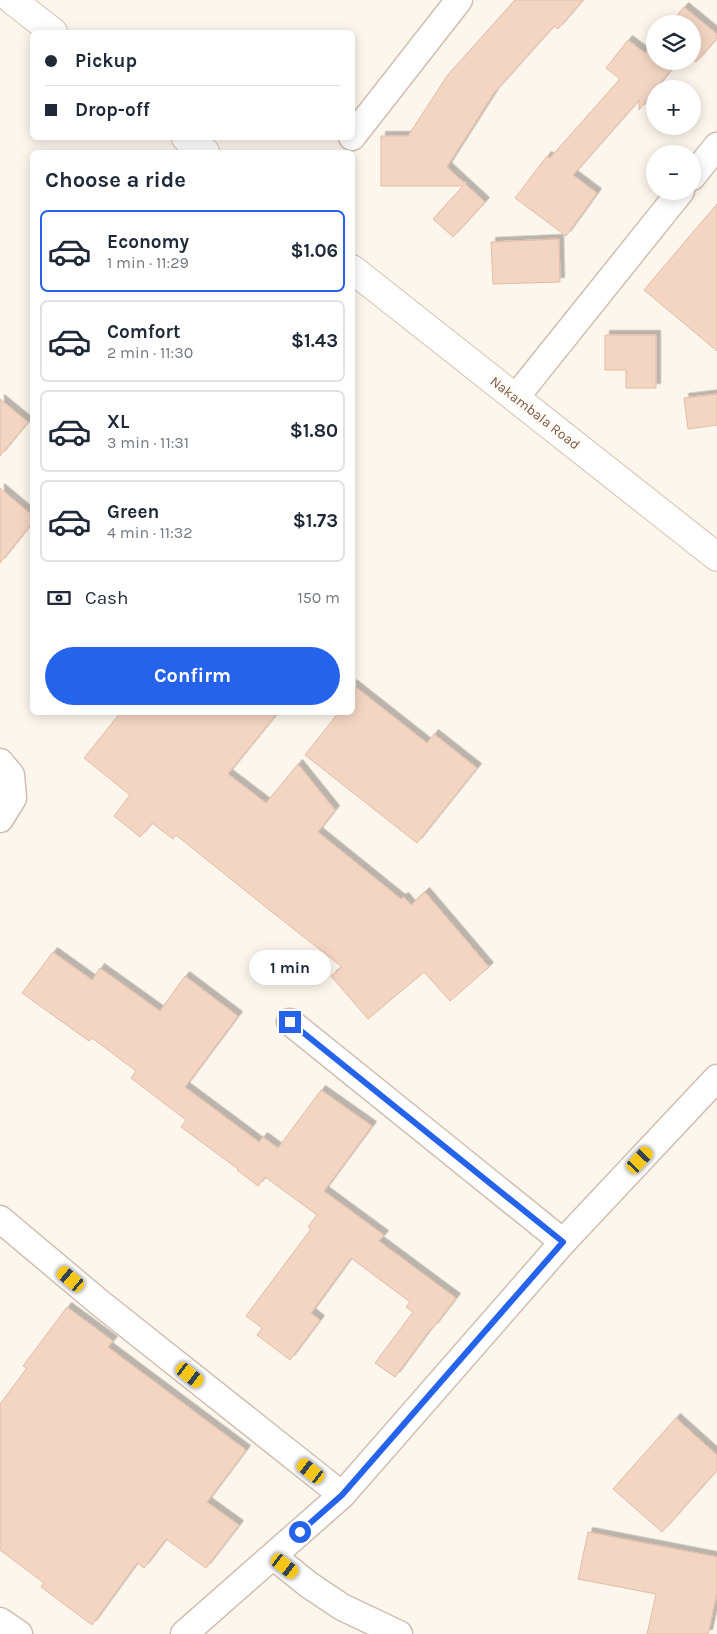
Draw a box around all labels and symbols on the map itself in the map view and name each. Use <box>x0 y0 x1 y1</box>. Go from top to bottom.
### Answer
street label: Nakambala Road <box>487 373 583 453</box>
callout: 1 min <box>249 950 331 984</box>
route end <box>279 1011 301 1033</box>
car <box>624 1144 655 1176</box>
car <box>54 1264 87 1294</box>
car <box>173 1360 206 1390</box>
car <box>294 1456 327 1486</box>
route start <box>289 1521 311 1543</box>
car <box>268 1551 301 1581</box>

